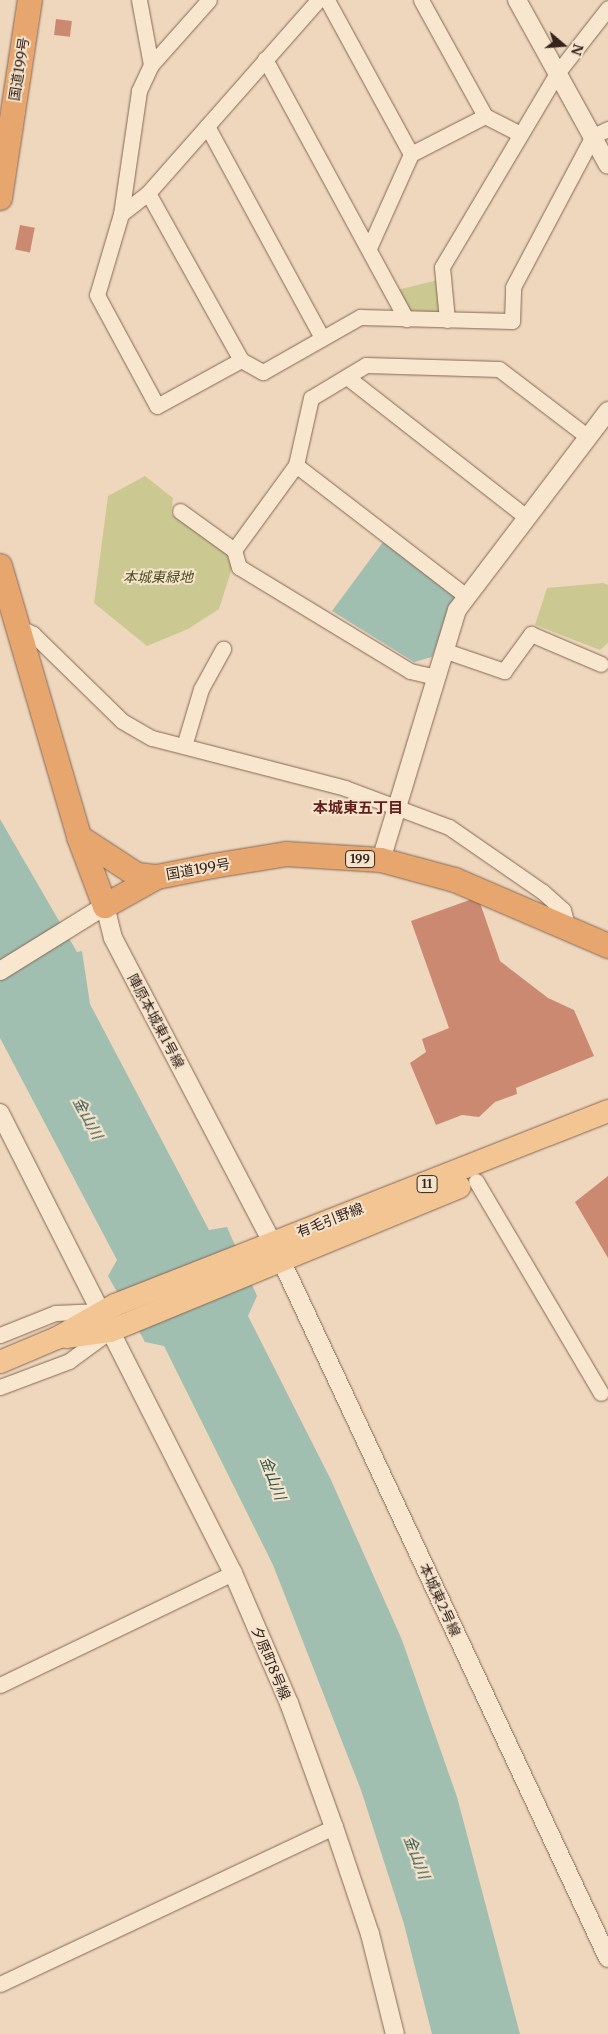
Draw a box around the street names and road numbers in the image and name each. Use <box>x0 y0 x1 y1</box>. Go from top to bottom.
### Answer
street label: 国道199号 <box>6 36 32 102</box>
road number: 199 <box>345 850 375 869</box>
street label: 国道199号 <box>165 855 231 883</box>
street label: 陣原本城東1号線 <box>124 971 188 1071</box>
road number: 11 <box>416 1174 438 1194</box>
street label: 有毛引野線 <box>294 1200 366 1240</box>
street label: 本城東2号線 <box>416 1561 464 1639</box>
street label: 夕原町8号線 <box>248 1624 294 1702</box>

